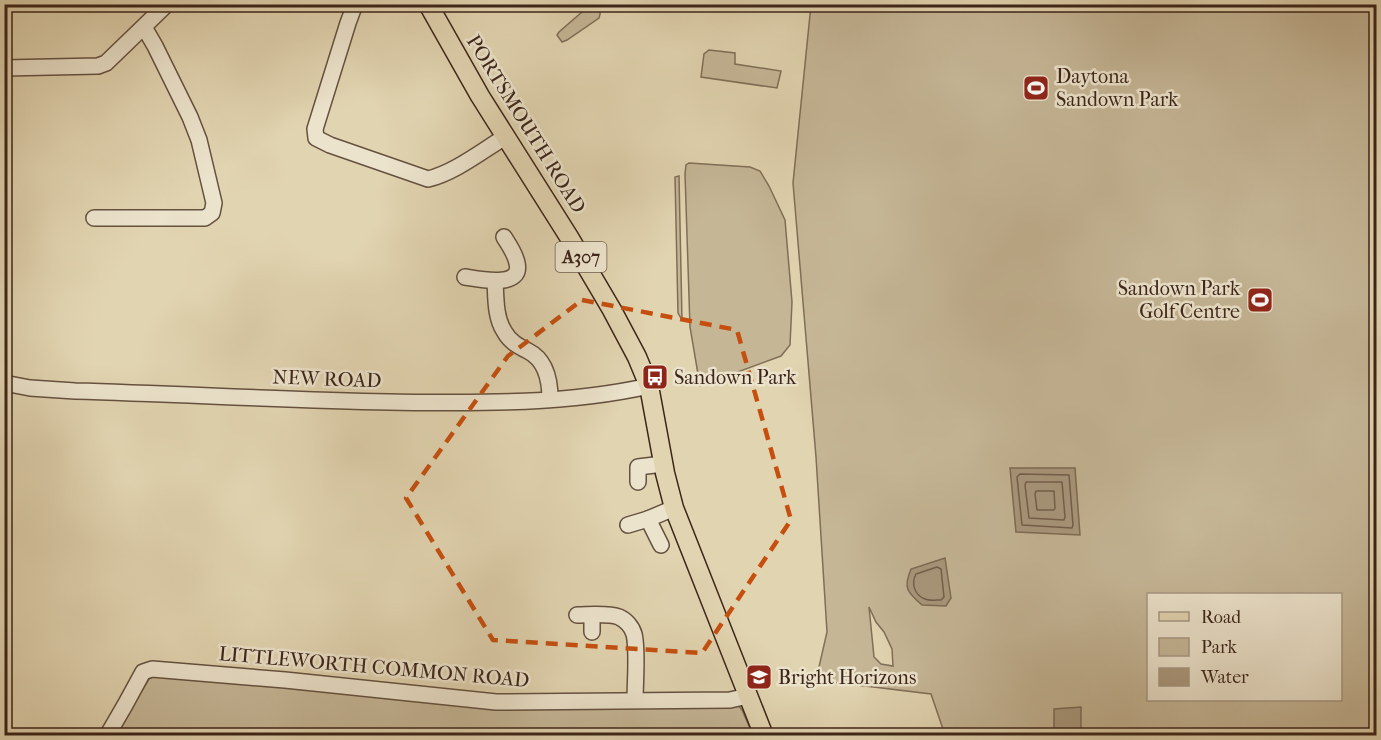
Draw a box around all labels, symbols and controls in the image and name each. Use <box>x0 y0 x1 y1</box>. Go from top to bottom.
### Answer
street label: PORTSMOUTH ROAD <box>462 31 590 217</box>
place label: Daytona Sandown Park <box>1056 65 1179 111</box>
sports icon: Daytona Sandown Park <box>1021 73 1051 103</box>
road number: A307 <box>556 242 606 272</box>
place label: Sandown Park Golf Centre <box>1118 277 1241 323</box>
sports icon: Sandown Park Golf Centre <box>1245 285 1275 315</box>
bus stop icon: Sandown Park <box>640 362 670 392</box>
street label: NEW ROAD <box>272 366 382 392</box>
place label: Sandown Park <box>674 366 797 389</box>
legend <box>1147 593 1342 701</box>
text: Road <box>1201 607 1241 628</box>
text: Park <box>1201 637 1238 658</box>
street label: LITTLEWORTH COMMON ROAD <box>218 642 530 692</box>
school or university icon: Bright Horizons <box>744 662 774 692</box>
place label: Bright Horizons <box>778 666 916 689</box>
text: Water <box>1200 667 1249 688</box>

